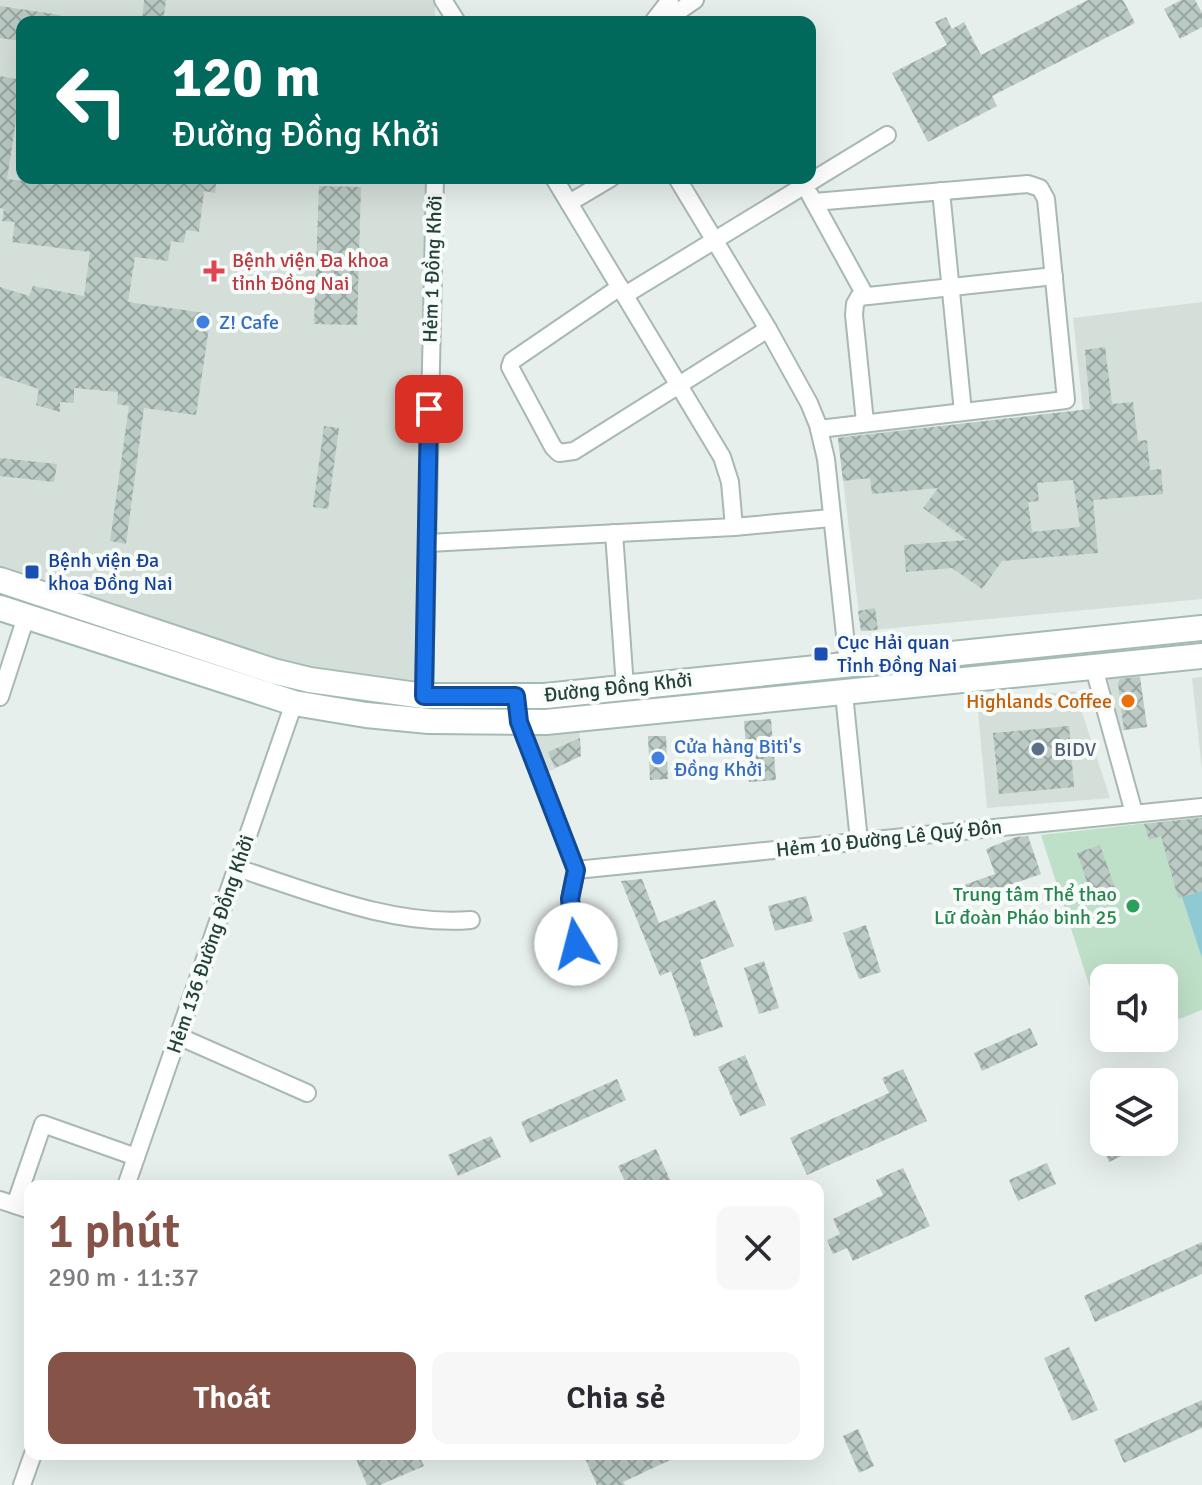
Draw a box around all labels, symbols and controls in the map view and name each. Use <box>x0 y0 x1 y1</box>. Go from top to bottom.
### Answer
text: 120 m <box>172 43 320 112</box>
icon: left <box>40 48 144 152</box>
text: Đường Đồng Khởi <box>172 112 440 157</box>
street label: Hẻm 1 Đồng Khởi <box>417 195 448 343</box>
place label: Bệnh viện Đa khoa tỉnh Đồng Nai <box>232 248 389 296</box>
marker: Bệnh viện Đa khoa tỉnh Đồng Nai <box>203 260 225 282</box>
place label: Z! Cafe <box>219 310 279 335</box>
marker: Z! Cafe <box>194 313 212 331</box>
pin <box>395 375 463 443</box>
icon: arrive <box>407 387 451 431</box>
place label: Bệnh viện Đa khoa Đồng Nai <box>48 548 173 596</box>
marker: Bệnh viện Đa khoa Đồng Nai <box>23 563 41 581</box>
place label: Cục Hải quan Tỉnh Đồng Nai <box>837 630 957 678</box>
marker: Cục Hải quan Tỉnh Đồng Nai <box>812 645 830 663</box>
street label: Đường Đồng Khởi <box>543 667 693 708</box>
place label: Highlands Coffee <box>966 689 1112 714</box>
marker: Highlands Coffee <box>1119 692 1137 710</box>
place label: Cửa hàng Biti's Đồng Khởi <box>674 734 802 782</box>
place label: BIDV <box>1054 737 1097 762</box>
marker: BIDV <box>1029 740 1047 758</box>
marker: Cửa hàng Biti's Đồng Khởi <box>649 749 667 767</box>
street label: Hẻm 10 Đường Lê Quý Đôn <box>775 814 1003 863</box>
street label: Hẻm 136 Đường Đồng Khởi <box>161 832 260 1057</box>
place label: Trung tâm Thể thao Lữ đoàn Pháo binh 25 <box>934 882 1117 930</box>
marker: Trung tâm Thể thao Lữ đoàn Pháo binh 25 <box>1124 897 1142 915</box>
position arrow <box>534 902 618 986</box>
map controls <box>1090 964 1178 1156</box>
button: sound <box>1090 964 1178 1052</box>
button: layers <box>1090 1068 1178 1156</box>
text: 1 phút <box>48 1202 180 1261</box>
button: close <box>716 1206 800 1290</box>
text: 290 m · 11:37 <box>48 1262 199 1294</box>
button: Thoát <box>48 1352 416 1444</box>
button: Chia sẻ <box>432 1352 800 1444</box>

